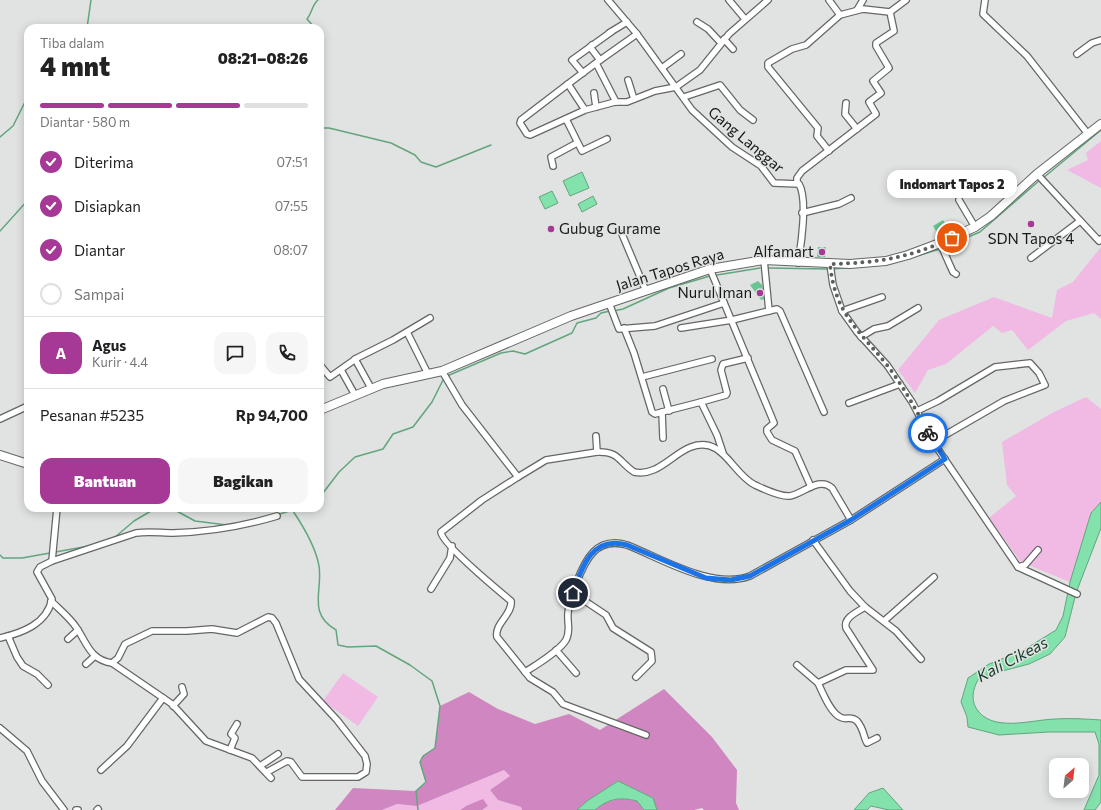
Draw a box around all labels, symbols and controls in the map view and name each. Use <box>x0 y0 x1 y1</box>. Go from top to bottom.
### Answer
text: Tiba dalam <box>40 35 104 51</box>
text: 08:21–08:26 <box>218 49 308 67</box>
text: 4 mnt <box>40 50 110 81</box>
street label: Gang Langgar <box>705 102 788 176</box>
text: Diantar · 580 m <box>40 114 130 130</box>
icon: check <box>40 151 62 173</box>
text: Diterima <box>74 153 134 171</box>
text: 07:51 <box>277 154 308 170</box>
callout: Indomart Tapos 2 <box>887 170 1017 198</box>
text: Indomart Tapos 2 <box>899 176 1005 192</box>
icon: check <box>40 195 62 217</box>
text: Disiapkan <box>74 197 141 215</box>
text: 07:55 <box>275 198 308 214</box>
place label: Gubug Gurame <box>559 219 661 237</box>
marker: SDN Tapos 4 <box>1026 219 1036 229</box>
pin <box>935 221 969 255</box>
marker: Gubug Gurame <box>546 224 556 234</box>
icon: bag <box>941 227 963 249</box>
place label: SDN Tapos 4 <box>988 229 1074 247</box>
icon: check <box>40 239 62 261</box>
text: Diantar <box>74 241 125 259</box>
text: 08:07 <box>273 242 308 258</box>
place label: Alfamart <box>753 242 814 260</box>
street label: Jalan Tapos Raya <box>614 244 726 294</box>
marker: Alfamart <box>817 247 827 257</box>
place label: Nurul Iman <box>678 283 752 301</box>
text: Sampai <box>74 285 124 303</box>
marker: Nurul Iman <box>755 288 765 298</box>
button: chat <box>214 332 256 374</box>
button: phone <box>266 332 308 374</box>
text: Agus <box>92 336 126 354</box>
text: A <box>56 344 66 362</box>
text: Kurir · 4.4 <box>92 354 148 370</box>
text: Pesanan #5235 <box>40 406 144 424</box>
text: Rp 94,700 <box>236 406 308 424</box>
courier <box>908 413 948 453</box>
icon: bike <box>917 422 939 444</box>
button: Bantuan <box>40 458 170 504</box>
button: Bagikan <box>178 458 308 504</box>
pin <box>556 576 590 610</box>
icon: home <box>562 582 584 604</box>
water label: Kali Cikeas <box>973 632 1051 685</box>
north arrow <box>1049 758 1089 798</box>
map controls <box>1049 758 1089 798</box>

